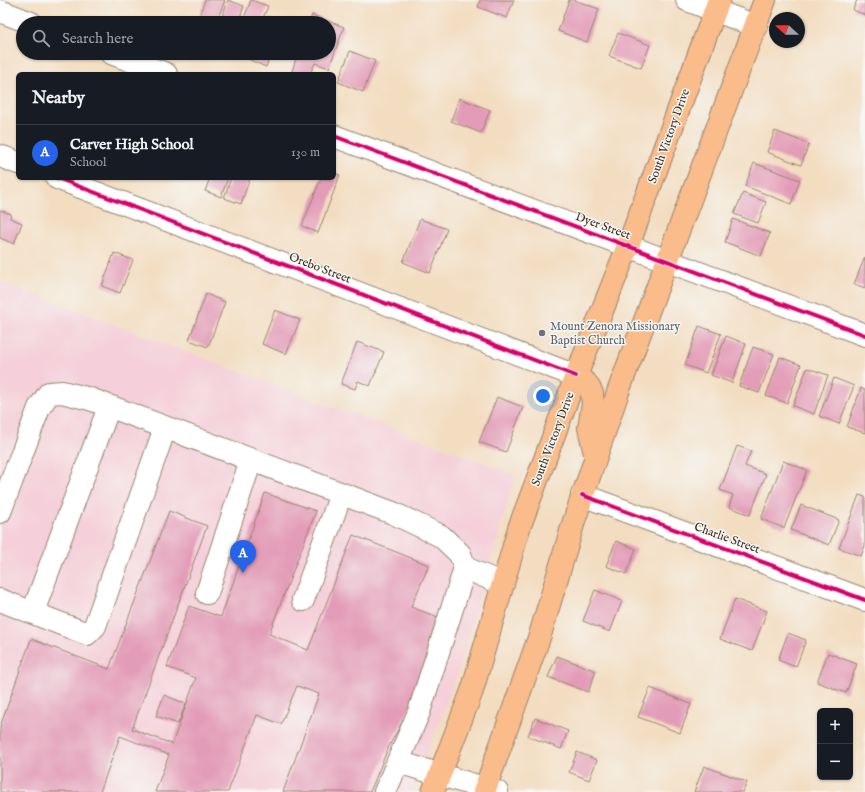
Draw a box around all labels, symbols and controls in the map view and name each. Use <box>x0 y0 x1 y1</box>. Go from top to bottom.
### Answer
north arrow <box>769 12 805 48</box>
search box <box>16 16 336 60</box>
icon: search <box>30 27 52 49</box>
text: Search here <box>62 29 133 48</box>
street label: South Victory Drive <box>645 86 693 185</box>
text: Nearby <box>32 88 85 109</box>
text: Carver High School <box>70 135 194 154</box>
text: A <box>41 144 49 161</box>
text: 130 m <box>291 144 320 161</box>
text: School <box>70 154 107 171</box>
street label: Dyer Street <box>573 209 633 243</box>
street label: Orebo Street <box>287 249 353 287</box>
place label: Mount Zenora Missionary Baptist Church <box>550 319 680 349</box>
marker: Mount Zenora Missionary Baptist Church <box>537 328 547 338</box>
your location <box>533 386 553 406</box>
street label: South Victory Drive <box>528 389 578 488</box>
street label: Charlie Street <box>692 519 762 557</box>
pin: A <box>230 540 256 573</box>
map controls <box>817 708 853 780</box>
button: + <box>817 708 853 744</box>
button: − <box>817 744 853 780</box>

